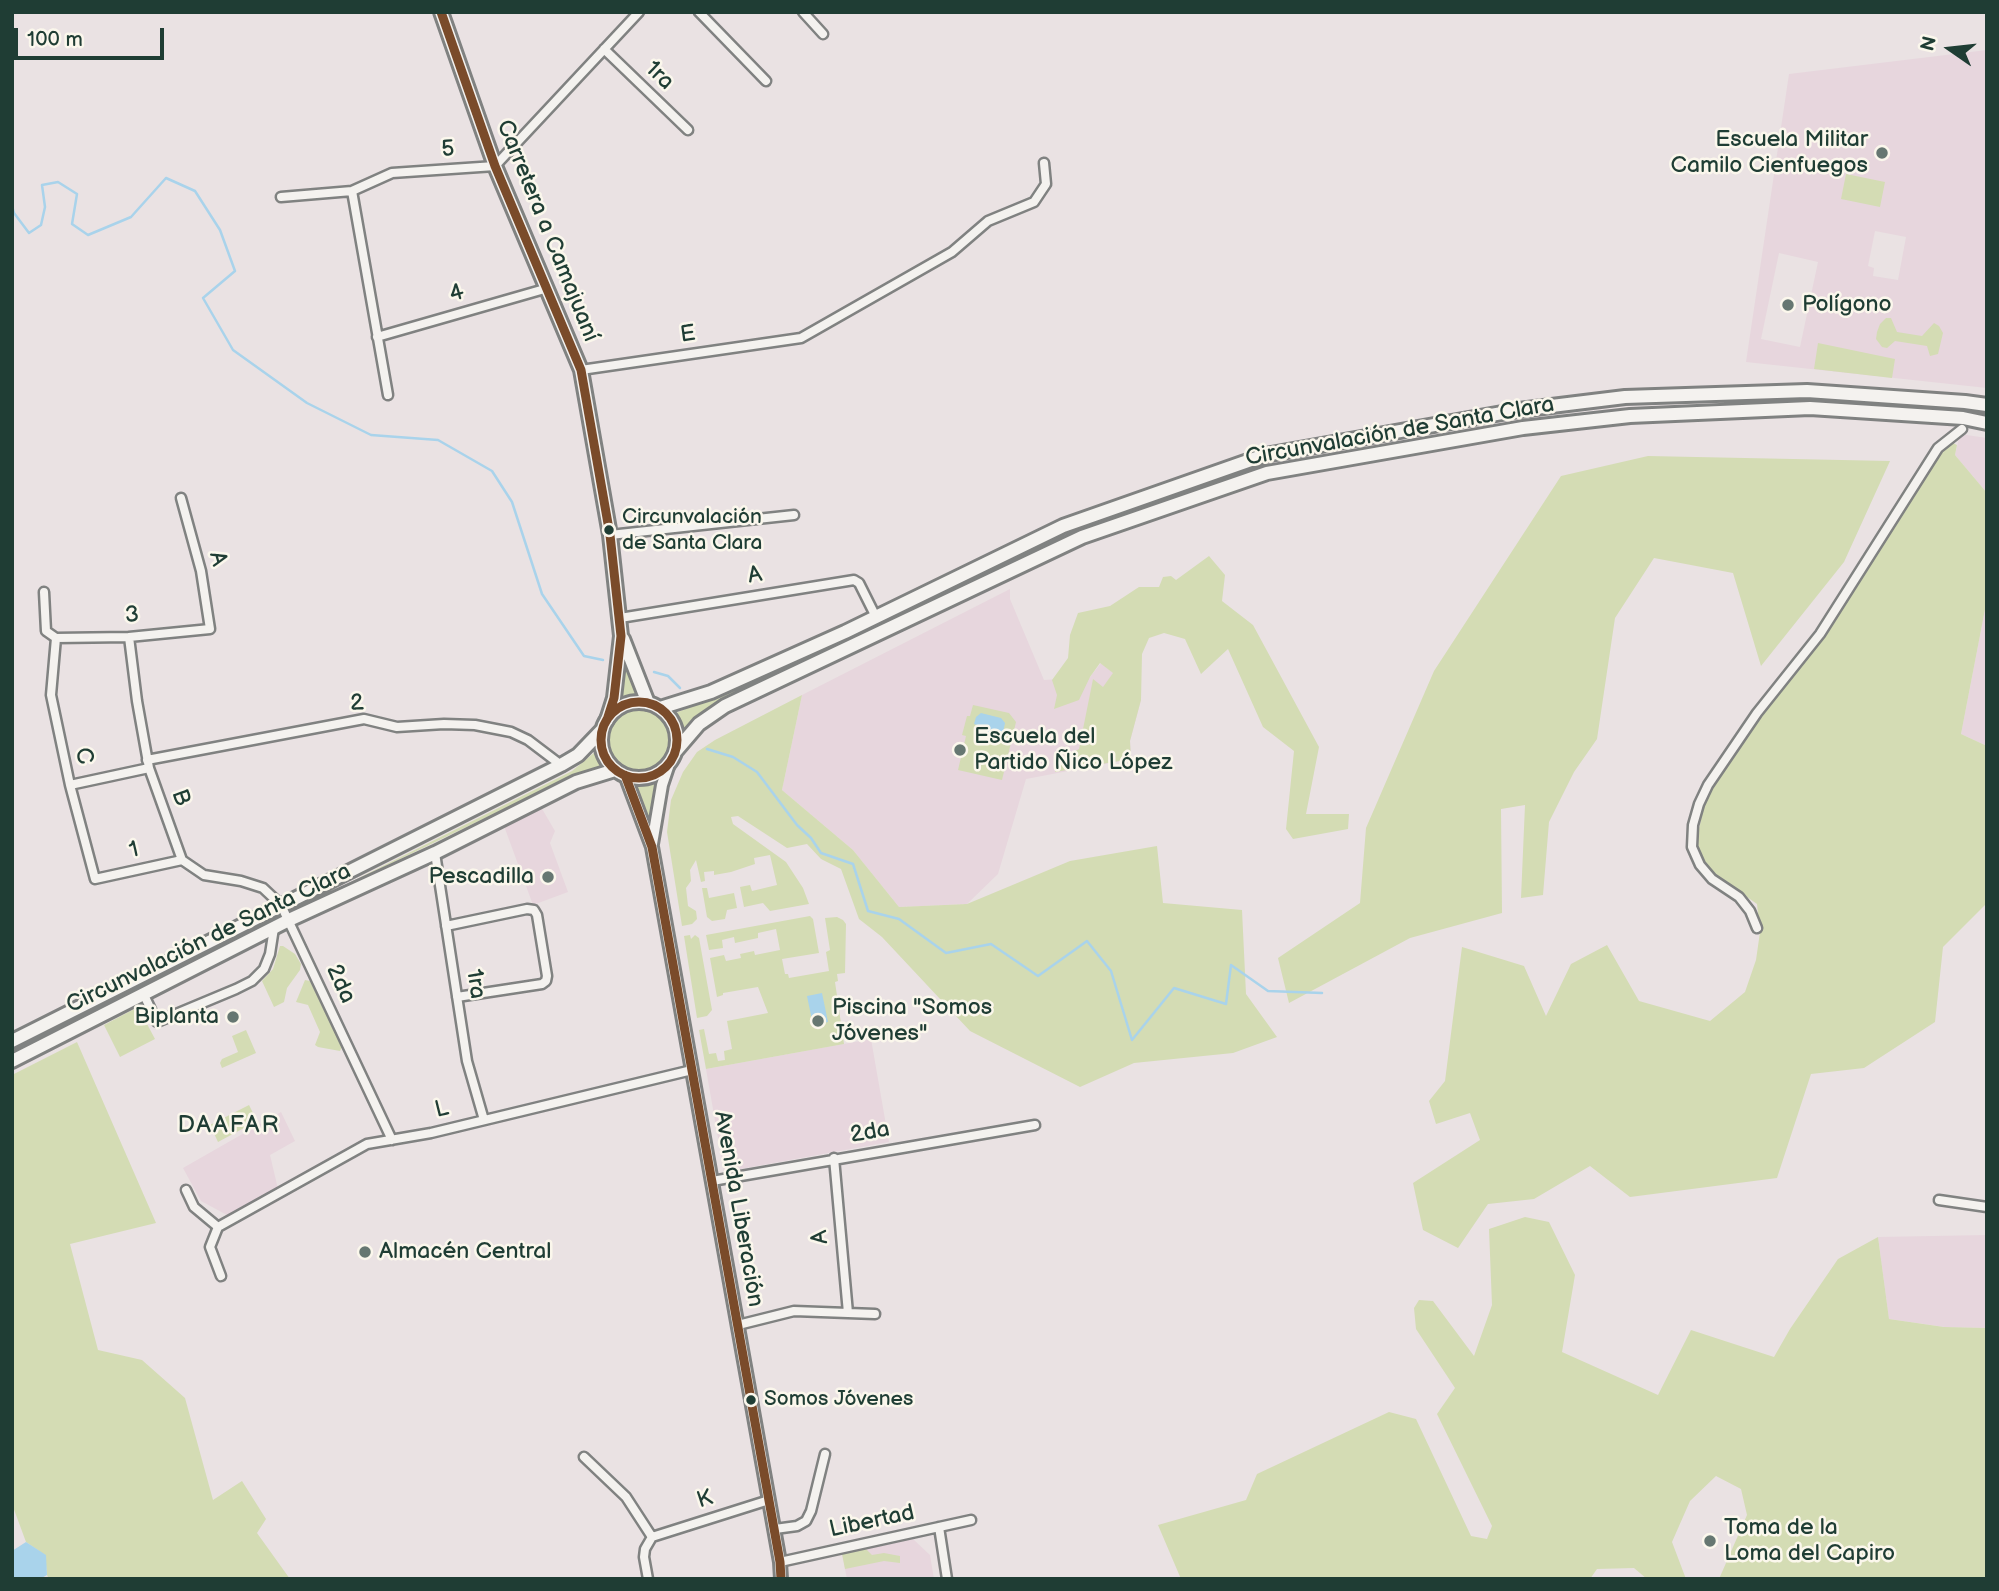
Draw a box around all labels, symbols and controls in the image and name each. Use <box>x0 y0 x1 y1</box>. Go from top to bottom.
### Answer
scale bar <box>18 14 168 58</box>
north arrow <box>1915 14 1985 84</box>
text: 100 m <box>27 27 83 52</box>
text: N <box>1916 34 1942 54</box>
street label: 1ra <box>639 56 679 96</box>
street label: Carretera a Camajuaní <box>490 116 604 346</box>
place label: Escuela Militar Camilo Cienfuegos <box>1671 126 1868 180</box>
street label: 5 <box>440 136 456 164</box>
marker: Escuela Militar Camilo Cienfuegos <box>1874 145 1890 161</box>
street label: 4 <box>446 279 468 309</box>
place label: Polígono <box>1802 291 1892 319</box>
marker: Polígono <box>1780 297 1796 313</box>
street label: E <box>679 320 697 350</box>
street label: Circunvalación de Santa Clara <box>1243 391 1557 473</box>
place label: Circunvalación de Santa Clara <box>622 505 762 555</box>
marker: Circunvalación de Santa Clara <box>602 523 616 537</box>
street label: A <box>202 549 232 569</box>
street label: A <box>746 561 764 591</box>
street label: 3 <box>124 602 140 630</box>
street label: 2 <box>350 690 364 718</box>
place label: Escuela del Partido Ñico López <box>974 723 1172 777</box>
marker: Escuela del Partido Ñico López <box>952 742 968 758</box>
street label: C <box>68 745 98 767</box>
street label: B <box>164 786 196 810</box>
street label: 1 <box>127 837 141 865</box>
street label: Circunvalación de Santa Clara <box>62 858 356 1020</box>
place label: Pescadilla <box>428 863 534 891</box>
marker: Pescadilla <box>540 869 556 885</box>
street label: 2da <box>319 960 361 1008</box>
street label: 1ra <box>459 967 491 1001</box>
place label: Piscina "Somos Jóvenes" <box>832 994 992 1048</box>
place label: Biplanta <box>134 1003 219 1031</box>
marker: Biplanta <box>225 1009 241 1025</box>
marker: Piscina "Somos Jóvenes" <box>810 1013 826 1029</box>
street label: L <box>432 1095 452 1125</box>
street label: Avenida Liberación <box>707 1109 769 1309</box>
district label: DAAFAR <box>178 1112 280 1140</box>
street label: 2da <box>848 1116 892 1150</box>
street label: A <box>807 1229 835 1245</box>
place label: Almacén Central <box>379 1238 551 1266</box>
marker: Almacén Central <box>357 1244 373 1260</box>
place label: Somos Jóvenes <box>764 1387 913 1413</box>
marker: Somos Jóvenes <box>744 1393 758 1407</box>
street label: K <box>694 1485 716 1515</box>
street label: Libertad <box>827 1500 917 1544</box>
place label: Toma de la Loma del Capiro <box>1724 1514 1895 1568</box>
marker: Toma de la Loma del Capiro <box>1702 1533 1718 1549</box>

